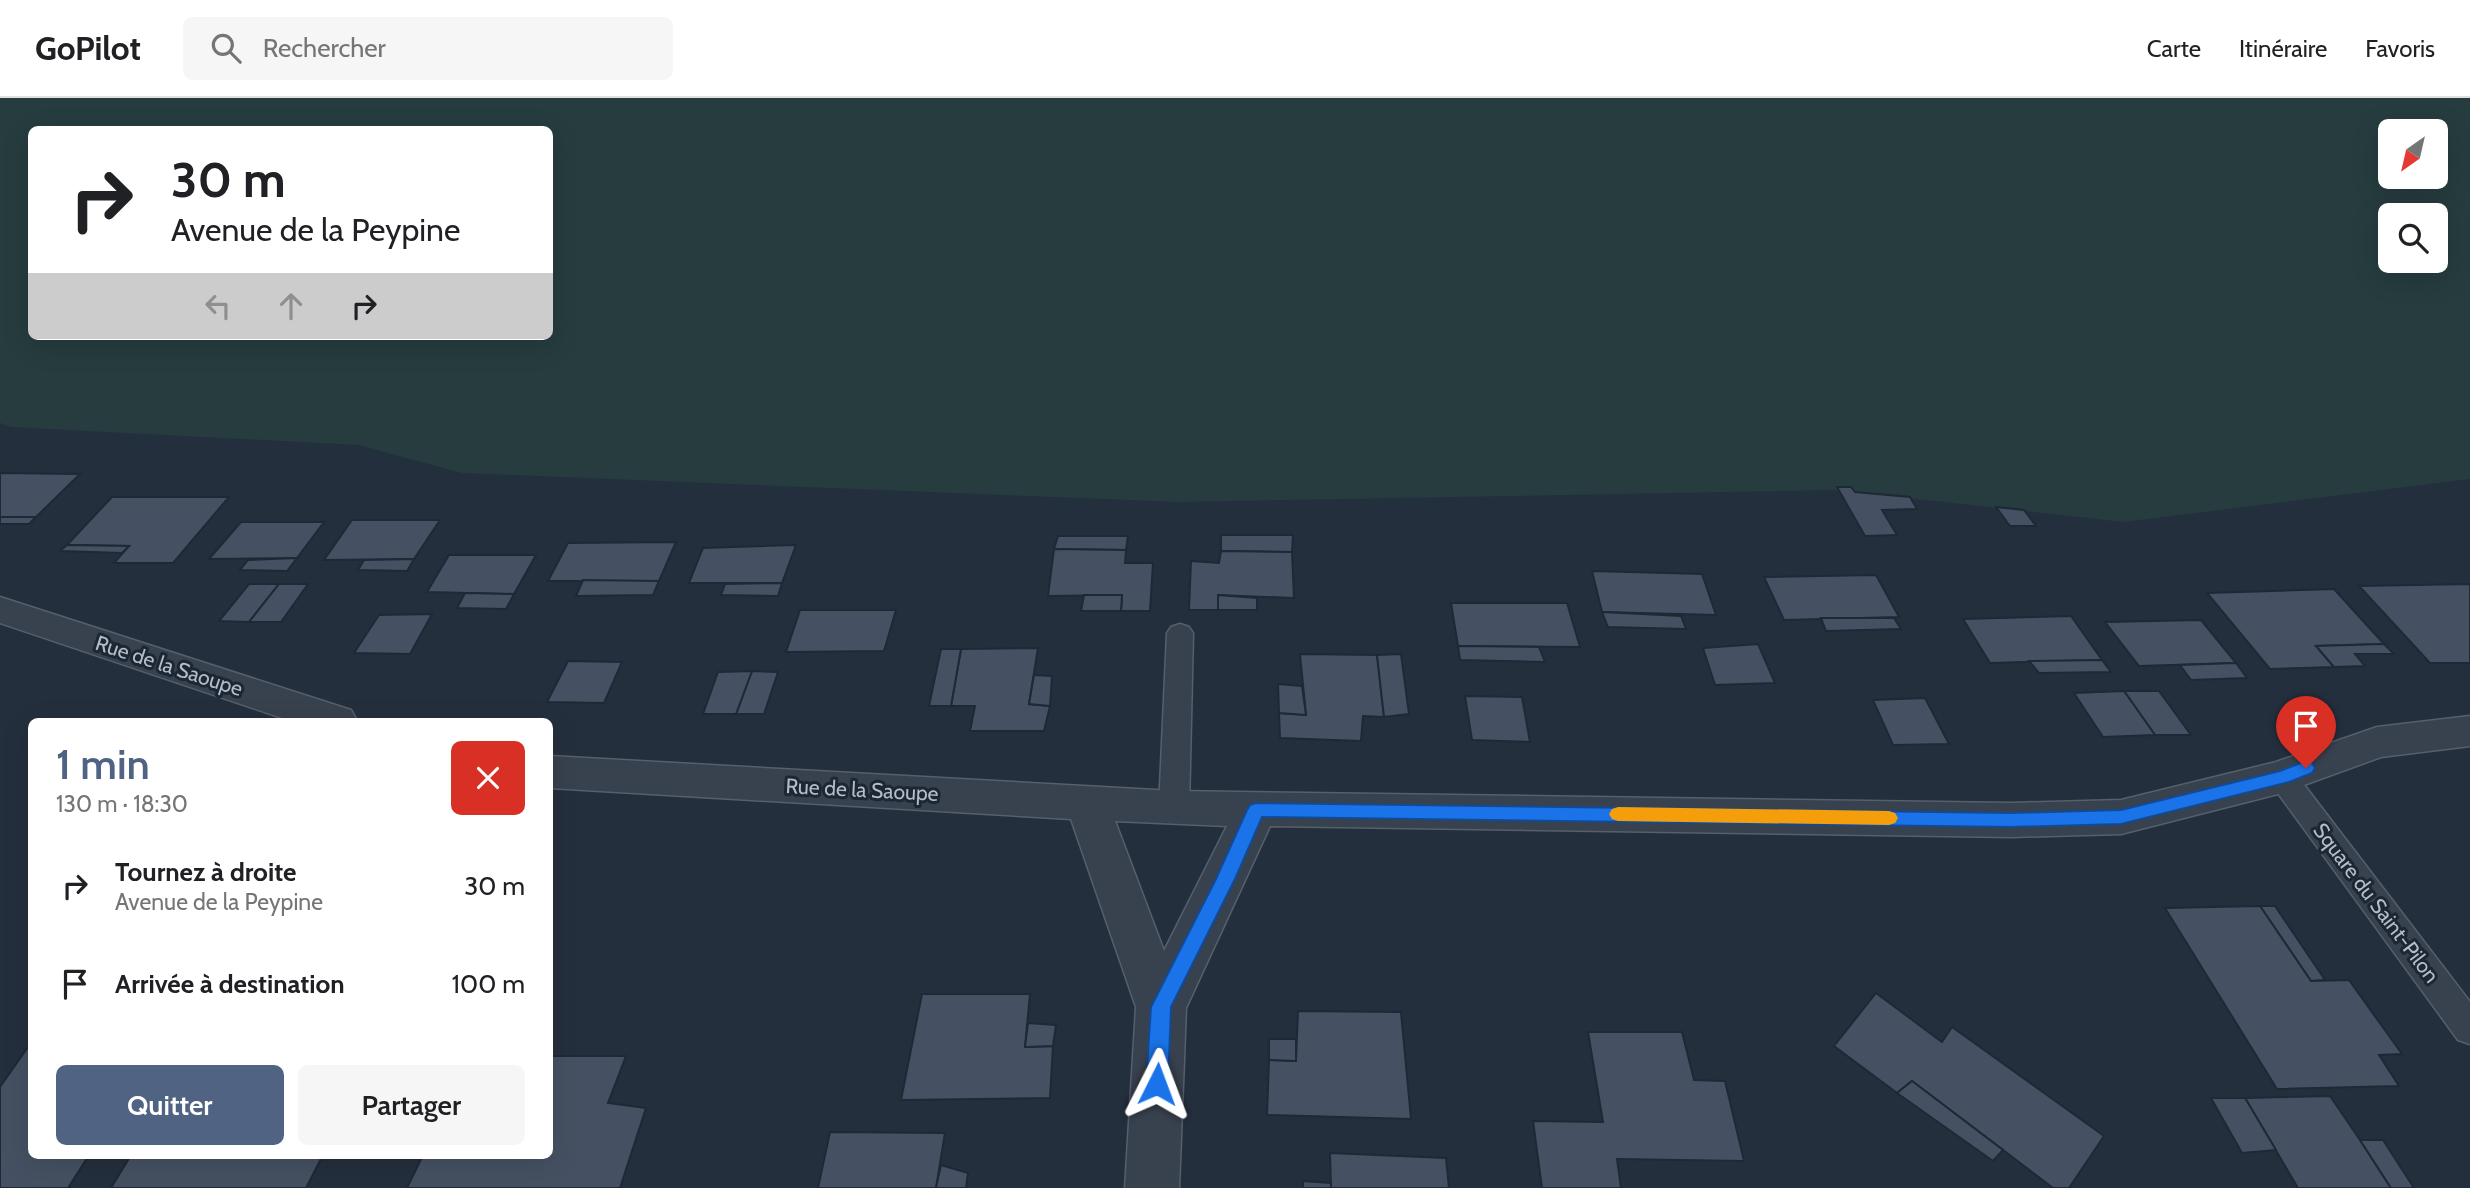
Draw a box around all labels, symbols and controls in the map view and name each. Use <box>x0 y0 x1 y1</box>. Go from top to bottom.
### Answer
search box <box>183 17 673 80</box>
text: GoPilot <box>35 28 141 68</box>
icon: search <box>207 29 245 67</box>
text: Rechercher <box>263 32 386 64</box>
text: Carte <box>2147 34 2201 63</box>
text: Itinéraire <box>2239 34 2327 63</box>
text: Favoris <box>2365 34 2435 63</box>
north arrow <box>2378 119 2448 189</box>
map controls <box>2378 119 2448 273</box>
text: 30 m <box>171 150 286 209</box>
icon: right <box>56 154 147 245</box>
button: search <box>2378 203 2448 273</box>
text: Avenue de la Peypine <box>171 210 460 249</box>
icon: left <box>199 287 237 325</box>
icon: ahead <box>272 287 310 325</box>
icon: right <box>345 287 383 325</box>
street label: Rue de la Saoupe <box>92 630 246 701</box>
pin <box>2276 696 2336 768</box>
icon: arrive <box>2287 707 2325 745</box>
text: 1 min <box>56 738 150 790</box>
button: close <box>451 741 525 815</box>
street label: Rue de la Saoupe <box>785 773 939 806</box>
text: 130 m · 18:30 <box>56 790 188 818</box>
street label: Square du Saint-Pilon <box>2308 818 2444 987</box>
text: Tournez à droite <box>115 856 297 888</box>
icon: right <box>56 867 94 905</box>
text: 30 m <box>464 870 525 902</box>
text: Avenue de la Peypine <box>115 888 323 916</box>
icon: arrive <box>56 965 94 1003</box>
text: Arrivée à destination <box>115 968 345 1000</box>
text: 100 m <box>452 968 525 1000</box>
position arrow <box>1120 1047 1194 1121</box>
button: Quitter <box>56 1065 284 1145</box>
button: Partager <box>298 1065 525 1145</box>

